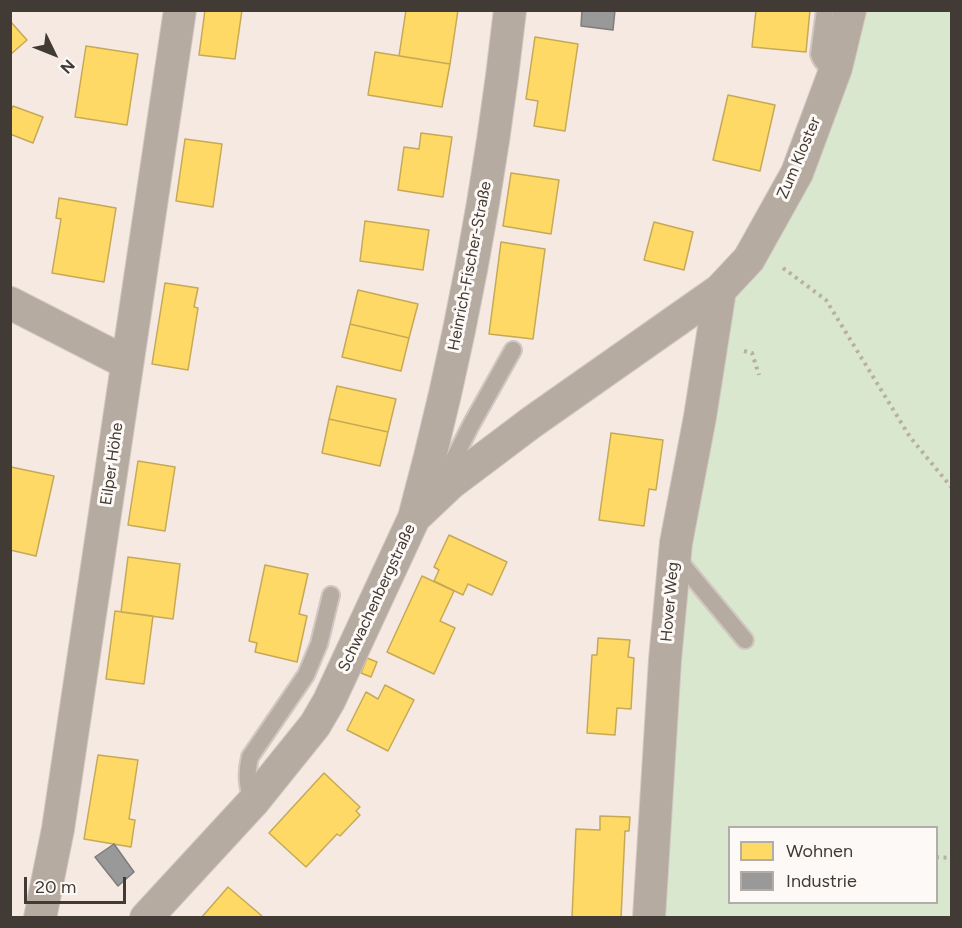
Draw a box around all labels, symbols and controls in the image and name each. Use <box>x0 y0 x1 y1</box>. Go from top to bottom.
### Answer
north arrow <box>24 24 84 84</box>
text: N <box>56 56 79 78</box>
street label: Zum Kloster <box>773 114 825 202</box>
street label: Heinrich-Fischer-Straße <box>444 180 496 352</box>
street label: Eilper Höhe <box>97 421 127 507</box>
street label: Schwachenbergstraße <box>334 521 420 675</box>
street label: Hover Weg <box>657 561 683 643</box>
legend <box>728 826 938 904</box>
text: Wohnen <box>786 840 853 862</box>
scale bar <box>27 865 129 903</box>
text: Industrie <box>786 870 857 892</box>
text: 20 m <box>35 876 76 898</box>

